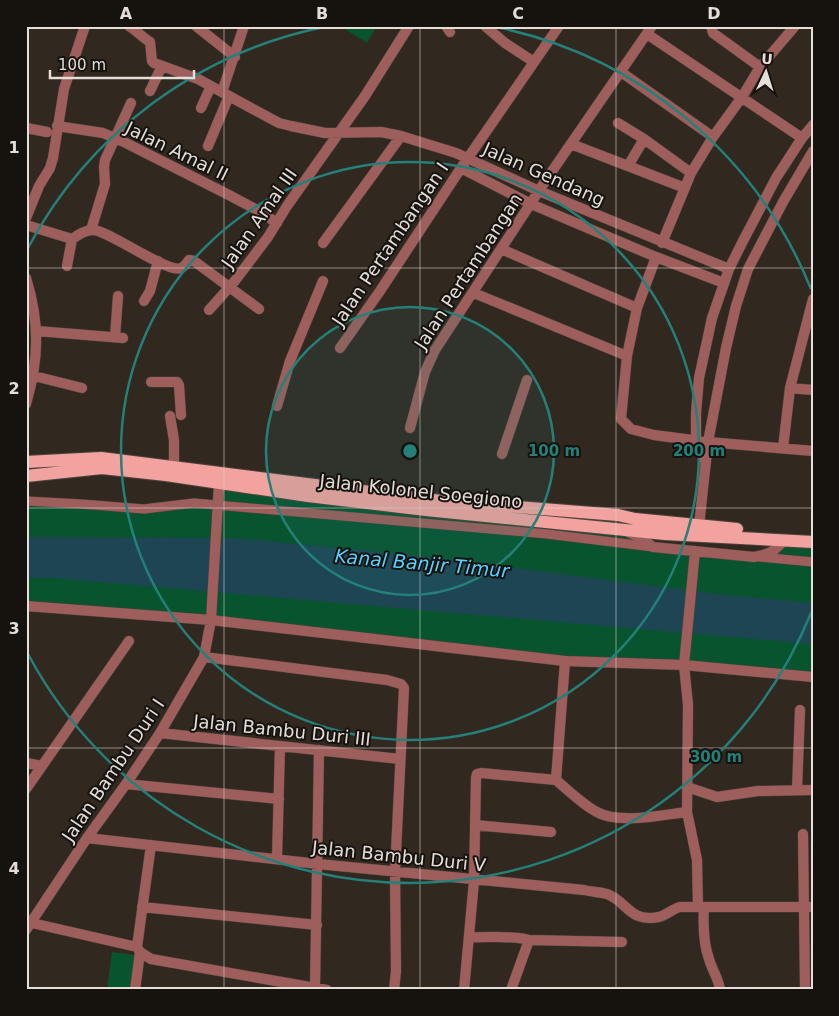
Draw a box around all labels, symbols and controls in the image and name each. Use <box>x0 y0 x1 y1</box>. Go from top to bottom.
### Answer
text: A <box>120 4 133 23</box>
text: B <box>316 4 328 23</box>
text: C <box>512 4 524 23</box>
text: D <box>707 4 721 23</box>
scale bar <box>50 48 194 80</box>
north arrow <box>742 48 792 98</box>
text: U <box>761 51 773 67</box>
text: 100 m <box>58 56 106 74</box>
street label: Jalan Amal II <box>121 117 232 185</box>
street label: Jalan Gendang <box>479 137 608 210</box>
text: 1 <box>8 138 20 157</box>
street label: Jalan Pertambangan I <box>327 158 453 331</box>
street label: Jalan Amal III <box>216 164 301 273</box>
street label: Jalan Pertambangan <box>409 189 526 354</box>
text: 2 <box>8 379 20 398</box>
centre of rings <box>401 442 419 460</box>
text: 100 m <box>528 442 580 460</box>
text: 200 m <box>673 442 725 460</box>
street label: Jalan Kolonel Soegiono <box>317 470 524 512</box>
water label: Kanal Banjir Timur <box>334 544 511 582</box>
text: 3 <box>8 619 20 638</box>
street label: Jalan Bambu Duri I <box>57 695 169 846</box>
street label: Jalan Bambu Duri III <box>191 710 372 750</box>
text: 300 m <box>690 748 742 766</box>
street label: Jalan Bambu Duri V <box>310 836 488 876</box>
text: 4 <box>8 859 20 878</box>

